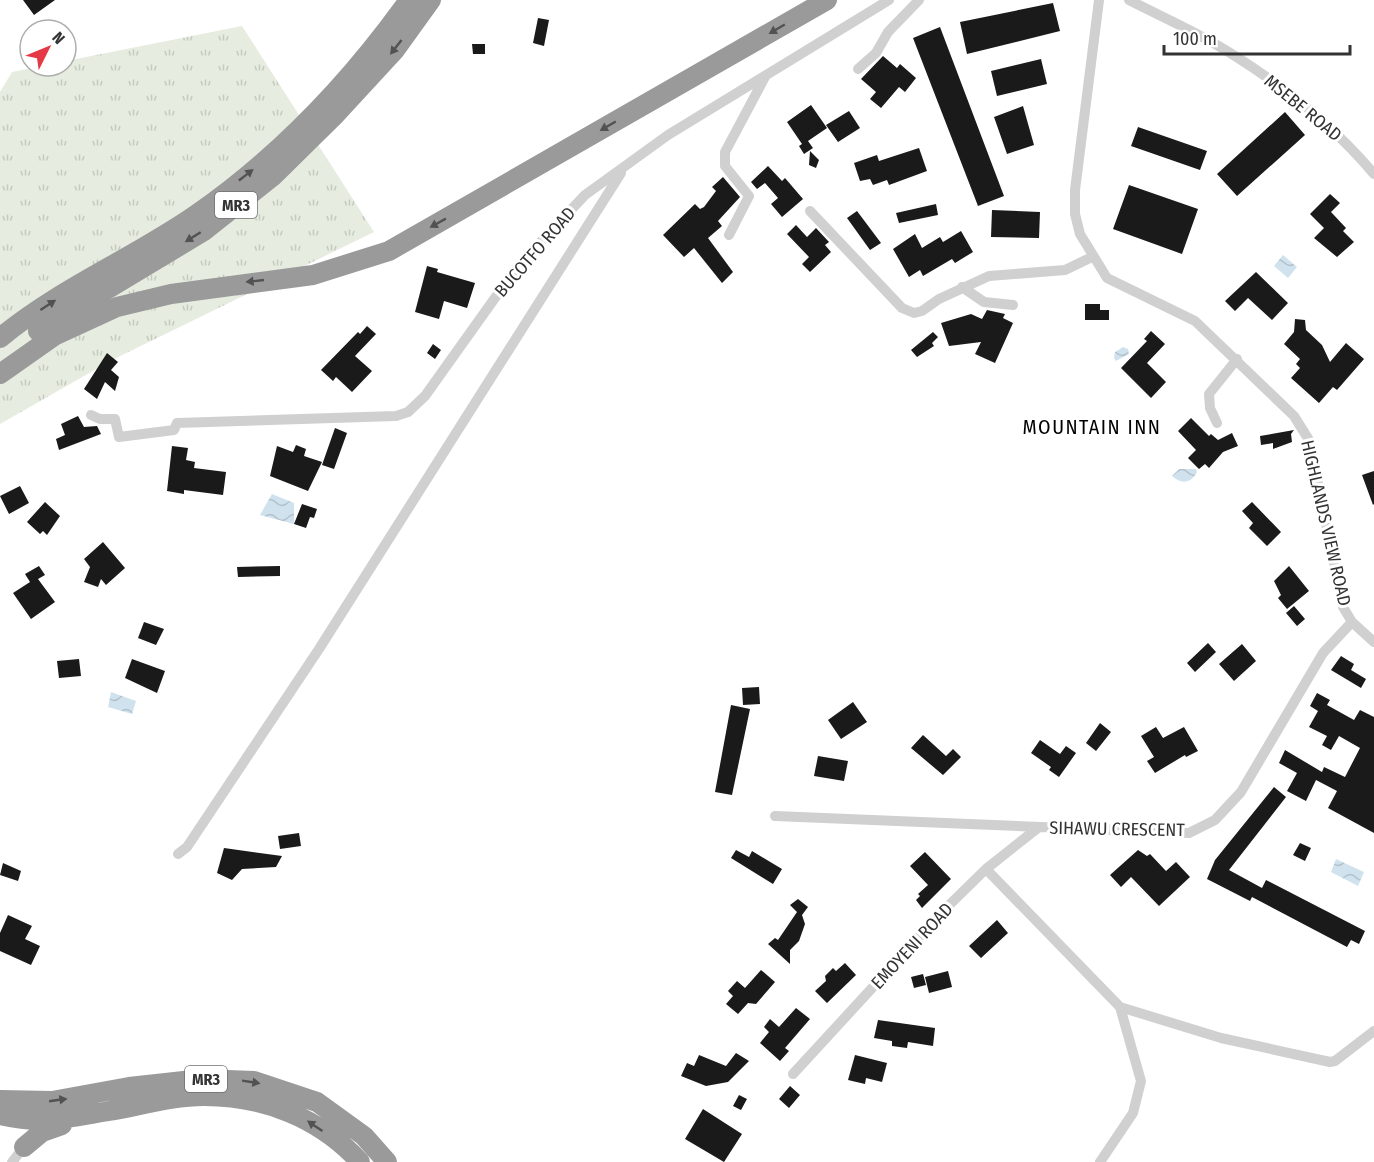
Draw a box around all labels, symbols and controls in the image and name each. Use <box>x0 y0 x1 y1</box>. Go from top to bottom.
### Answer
north arrow <box>18 18 78 78</box>
scale bar <box>1164 18 1350 56</box>
one-way arrow <box>768 24 785 34</box>
text: N <box>48 28 69 48</box>
text: 100 m <box>1173 28 1217 50</box>
one-way arrow <box>390 39 403 55</box>
street label: MSEBE ROAD <box>1260 70 1346 146</box>
one-way arrow <box>600 121 616 132</box>
one-way arrow <box>238 169 254 182</box>
road number: MR3 <box>215 192 257 218</box>
street label: BUCOTFO ROAD <box>490 203 580 301</box>
one-way arrow <box>430 218 447 228</box>
one-way arrow <box>185 232 202 243</box>
one-way arrow <box>245 276 264 286</box>
one-way arrow <box>40 299 56 310</box>
district label: MOUNTAIN INN <box>1023 415 1161 439</box>
street label: HIGHLANDS VIEW ROAD <box>1296 438 1356 608</box>
street label: SIHAWU CRESCENT <box>1049 817 1185 841</box>
street label: EMOYENI ROAD <box>867 898 957 994</box>
road number: MR3 <box>185 1066 227 1092</box>
one-way arrow <box>242 1078 261 1087</box>
one-way arrow <box>49 1095 68 1104</box>
one-way arrow <box>307 1120 323 1131</box>

